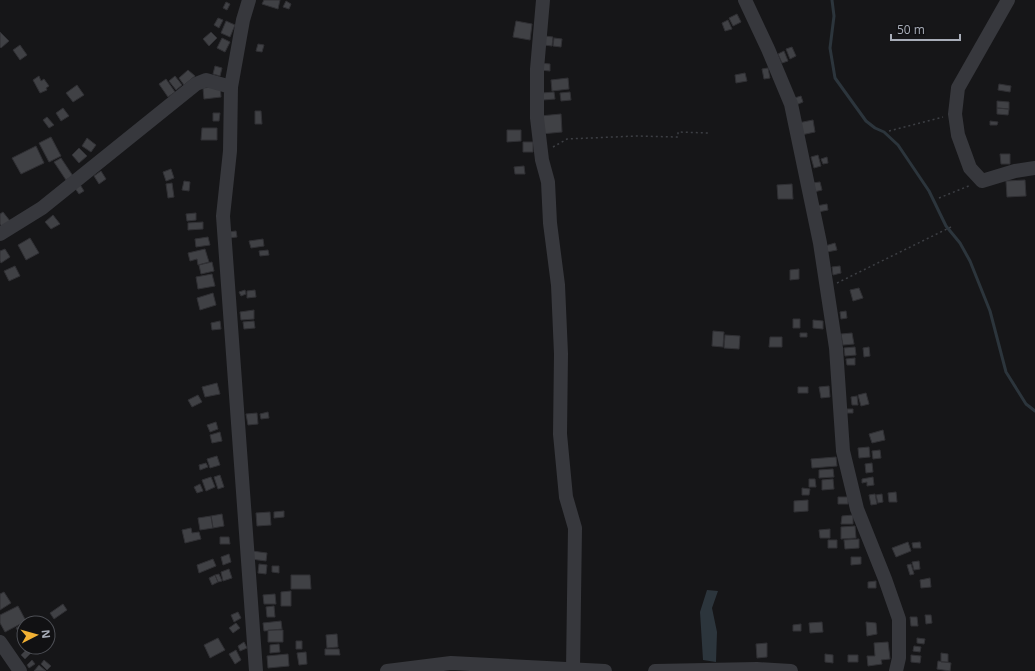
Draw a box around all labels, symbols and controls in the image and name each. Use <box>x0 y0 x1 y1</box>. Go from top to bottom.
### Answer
scale bar <box>891 16 960 42</box>
text: 50 m <box>897 21 925 38</box>
north arrow <box>16 615 56 655</box>
text: N <box>39 629 54 639</box>

